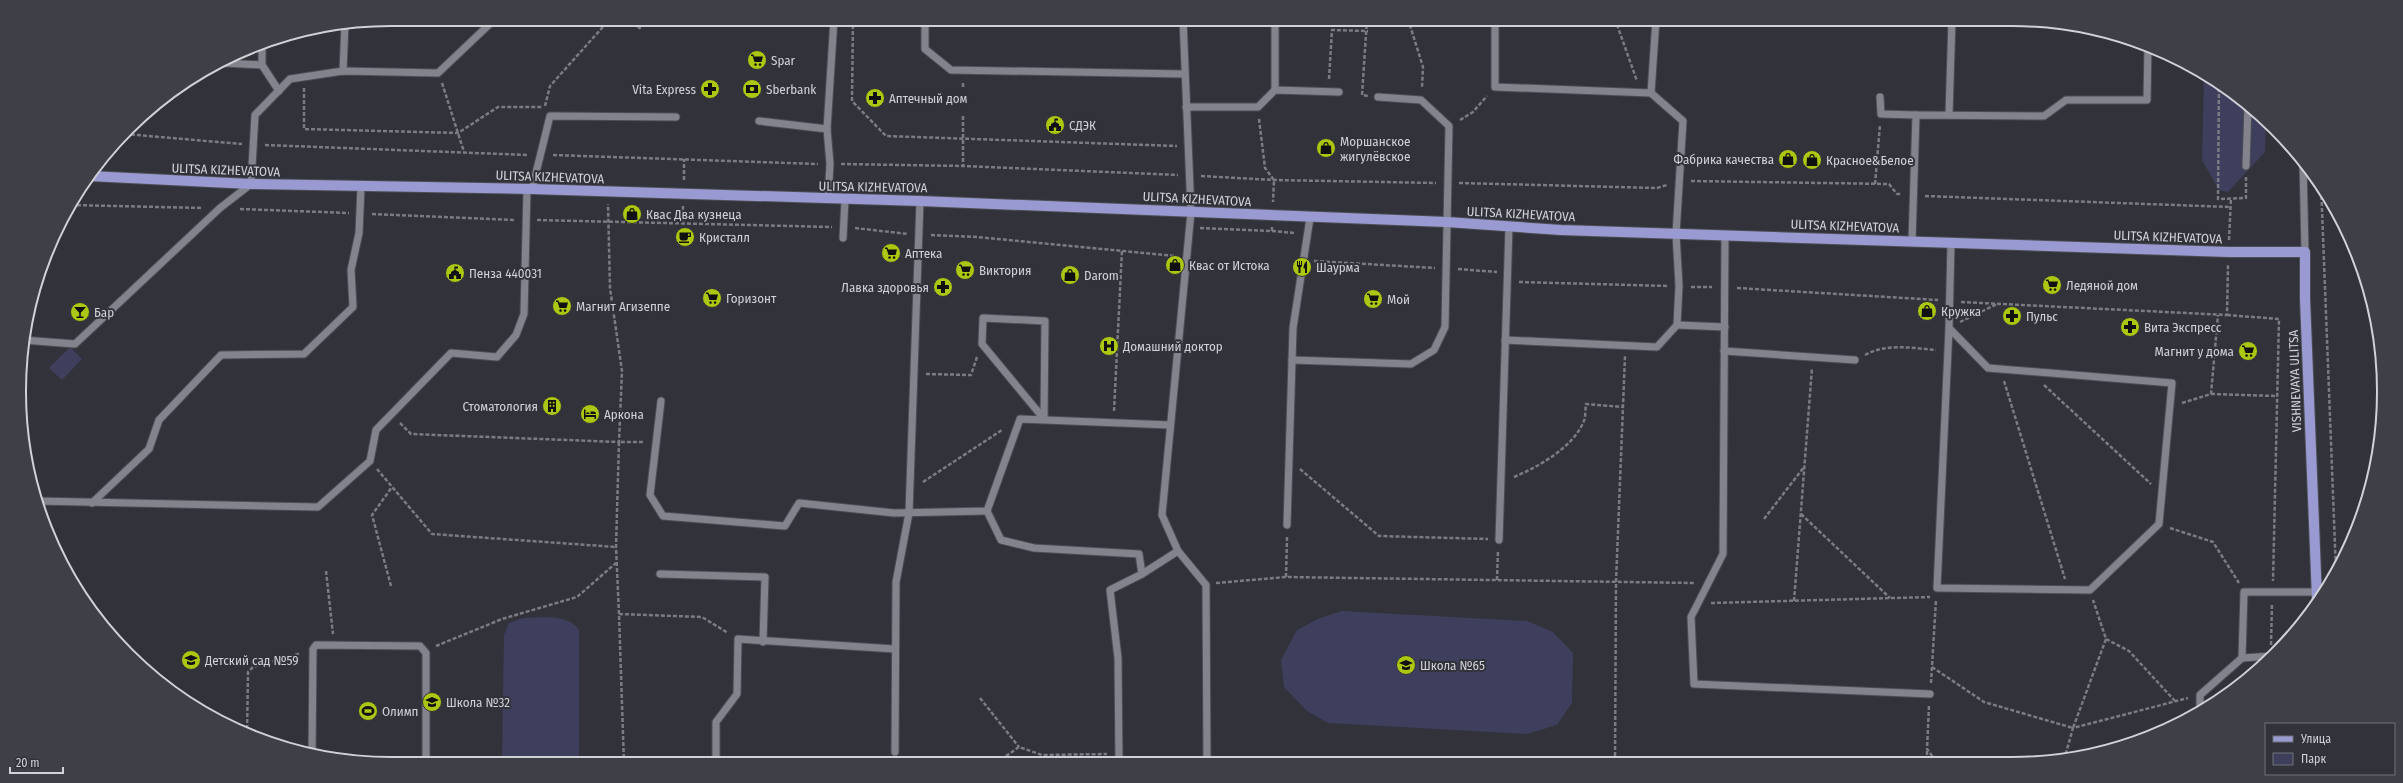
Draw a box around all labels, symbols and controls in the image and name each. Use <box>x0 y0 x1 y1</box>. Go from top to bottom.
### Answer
supermarket icon: Spar <box>746 49 768 71</box>
place label: Spar <box>771 53 796 68</box>
pharmacy icon: Vita Express <box>699 78 721 100</box>
bank icon: Sberbank <box>741 78 763 100</box>
place label: Vita Express <box>632 82 696 97</box>
place label: Sberbank <box>766 82 817 97</box>
pharmacy icon: Аптечный дом <box>864 87 886 109</box>
place label: Аптечный дом <box>889 91 967 106</box>
public building icon: СДЭК <box>1044 114 1066 136</box>
place label: СДЭК <box>1069 118 1096 133</box>
place label: Моршанское жигулёвское <box>1340 134 1410 164</box>
shop icon: Моршанское жигулёвское <box>1315 137 1337 159</box>
shop icon: Фабрика качества <box>1777 148 1799 170</box>
shop icon: Красное&Белое <box>1801 149 1823 171</box>
place label: Фабрика качества <box>1673 152 1774 167</box>
place label: Красное&Белое <box>1826 153 1914 168</box>
street label: ULITSA KIZHEVATOVA <box>171 161 281 179</box>
street label: ULITSA KIZHEVATOVA <box>495 168 605 186</box>
street label: ULITSA KIZHEVATOVA <box>818 179 928 195</box>
street label: ULITSA KIZHEVATOVA <box>1142 189 1252 209</box>
shop icon: Квас Два кузнеца <box>621 203 643 225</box>
street label: ULITSA KIZHEVATOVA <box>1466 204 1576 224</box>
place label: Квас Два кузнеца <box>646 207 742 222</box>
street label: ULITSA KIZHEVATOVA <box>1790 217 1900 235</box>
cafe icon: Кристалл <box>674 226 696 248</box>
street label: ULITSA KIZHEVATOVA <box>2113 228 2223 246</box>
place label: Кристалл <box>699 230 750 245</box>
supermarket icon: Аптека <box>880 242 902 264</box>
place label: Аптека <box>905 246 942 261</box>
shop icon: Квас от Истока <box>1164 254 1186 276</box>
restaurant icon: Шаурма <box>1291 256 1313 278</box>
place label: Квас от Истока <box>1189 258 1270 273</box>
supermarket icon: Виктория <box>954 259 976 281</box>
place label: Шаурма <box>1316 260 1360 275</box>
public building icon: Пенза 440031 <box>444 262 466 284</box>
place label: Виктория <box>979 263 1031 278</box>
shop icon: Darom <box>1059 264 1081 286</box>
place label: Пенза 440031 <box>469 266 542 281</box>
place label: Darom <box>1084 268 1119 283</box>
supermarket icon: Ледяной дом <box>2041 274 2063 296</box>
pharmacy icon: Лавка здоровья <box>932 276 954 298</box>
place label: Ледяной дом <box>2066 278 2138 293</box>
place label: Лавка здоровья <box>841 280 929 295</box>
supermarket icon: Горизонт <box>701 287 723 309</box>
supermarket icon: Мой <box>1362 288 1384 310</box>
place label: Горизонт <box>726 291 777 306</box>
place label: Мой <box>1387 292 1410 307</box>
supermarket icon: Магнит Агизеппе <box>551 295 573 317</box>
place label: Магнит Агизеппе <box>576 299 670 314</box>
shop icon: Кружка <box>1916 300 1938 322</box>
bar icon: Бар <box>69 301 91 323</box>
place label: Кружка <box>1941 304 1981 319</box>
place label: Бар <box>94 305 114 320</box>
pharmacy icon: Пульс <box>2001 305 2023 327</box>
place label: Пульс <box>2026 309 2058 324</box>
pharmacy icon: Вита Экспресс <box>2119 316 2141 338</box>
place label: Вита Экспресс <box>2144 320 2222 335</box>
street label: VISHNEVAYA ULITSA <box>2286 329 2304 432</box>
hospital icon: Домашний доктор <box>1098 335 1120 357</box>
place label: Домашний доктор <box>1122 339 1223 354</box>
supermarket icon: Магнит у дома <box>2237 340 2259 362</box>
place label: Магнит у дома <box>2155 344 2234 359</box>
building icon: Стоматология <box>541 395 563 417</box>
place label: Стоматология <box>463 399 538 414</box>
hotel icon: Аркона <box>579 403 601 425</box>
place label: Аркона <box>604 407 644 422</box>
school or university icon: Детский сад №59 <box>180 649 202 671</box>
place label: Детский сад №59 <box>204 653 299 668</box>
school or university icon: Школа №65 <box>1395 654 1417 676</box>
place label: Школа №65 <box>1420 658 1485 673</box>
school or university icon: Школа №32 <box>421 691 443 713</box>
place label: Школа №32 <box>446 695 510 710</box>
sports icon: Олимп <box>357 700 379 722</box>
place label: Олимп <box>382 704 419 719</box>
legend <box>2265 723 2395 775</box>
text: Улица <box>2300 732 2331 746</box>
scale bar <box>10 749 63 775</box>
text: Парк <box>2301 752 2327 766</box>
text: 20 m <box>16 756 40 770</box>

